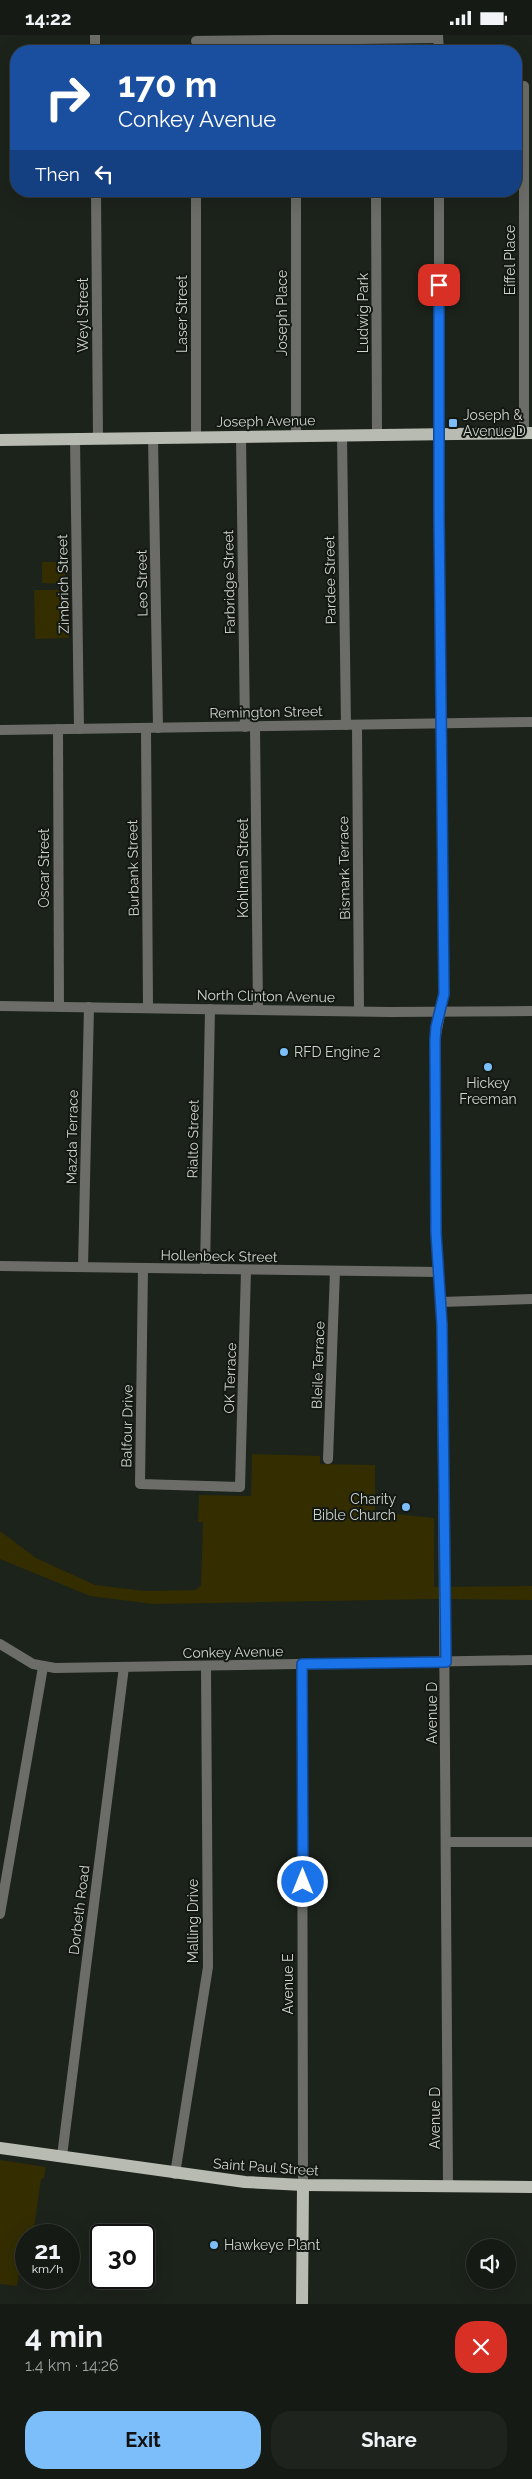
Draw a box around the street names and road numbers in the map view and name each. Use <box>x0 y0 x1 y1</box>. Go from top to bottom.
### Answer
street label: Eiffel Place <box>502 225 518 295</box>
street label: Joseph Place <box>274 270 290 356</box>
street label: Ludwig Park <box>355 272 371 353</box>
street label: Laser Street <box>174 275 190 353</box>
street label: Weyl Street <box>75 277 91 353</box>
street label: Joseph Avenue <box>216 412 316 430</box>
street label: Farbridge Street <box>220 529 238 634</box>
street label: Zimbrich Street <box>54 534 72 634</box>
street label: Pardee Street <box>321 535 339 624</box>
street label: Leo Street <box>133 549 151 617</box>
street label: Remington Street <box>209 703 323 721</box>
street label: Bismark Terrace <box>335 816 353 920</box>
street label: Kohlman Street <box>235 818 251 918</box>
street label: Burbank Street <box>124 819 142 917</box>
street label: Oscar Street <box>36 828 52 908</box>
street label: North Clinton Avenue <box>197 987 335 1005</box>
street label: Mazda Terrace <box>63 1090 81 1184</box>
street label: Rialto Street <box>184 1099 202 1179</box>
street label: Hollenbeck Street <box>160 1247 278 1265</box>
street label: Bleile Terrace <box>308 1321 328 1409</box>
street label: OK Terrace <box>221 1342 239 1414</box>
street label: Balfour Drive <box>118 1384 136 1468</box>
street label: Conkey Avenue <box>183 1643 283 1661</box>
street label: Avenue D <box>424 1682 440 1744</box>
street label: Dorbeth Road <box>66 1864 92 1956</box>
street label: Malling Drive <box>185 1879 201 1963</box>
street label: Avenue E <box>280 1953 296 2015</box>
street label: Avenue D <box>427 2087 443 2149</box>
street label: Saint Paul Street <box>213 2155 320 2179</box>

